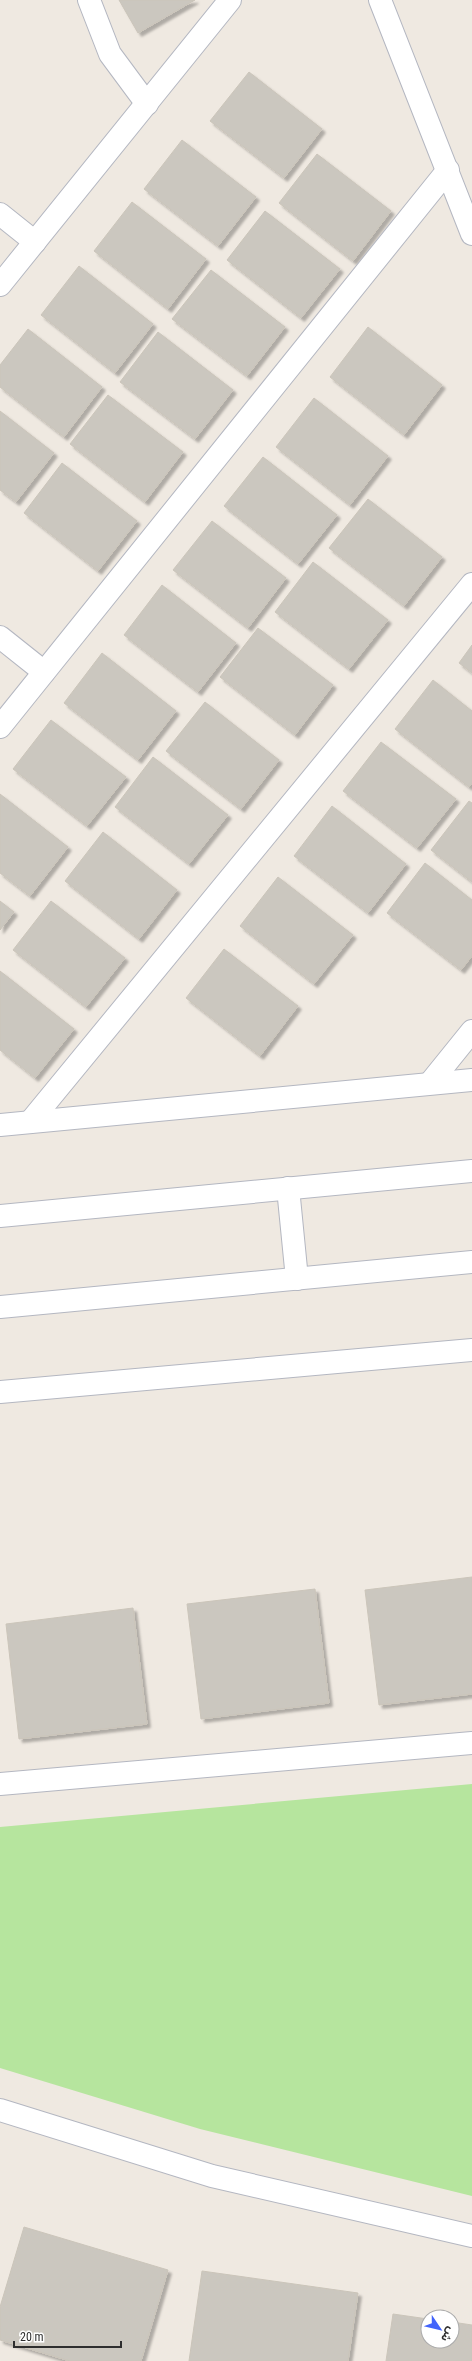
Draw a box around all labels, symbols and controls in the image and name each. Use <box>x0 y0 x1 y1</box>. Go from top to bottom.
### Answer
north arrow <box>420 2309 460 2349</box>
scale bar <box>14 2323 121 2349</box>
text: ش <box>438 2325 457 2344</box>
text: 20 m <box>20 2330 44 2344</box>

